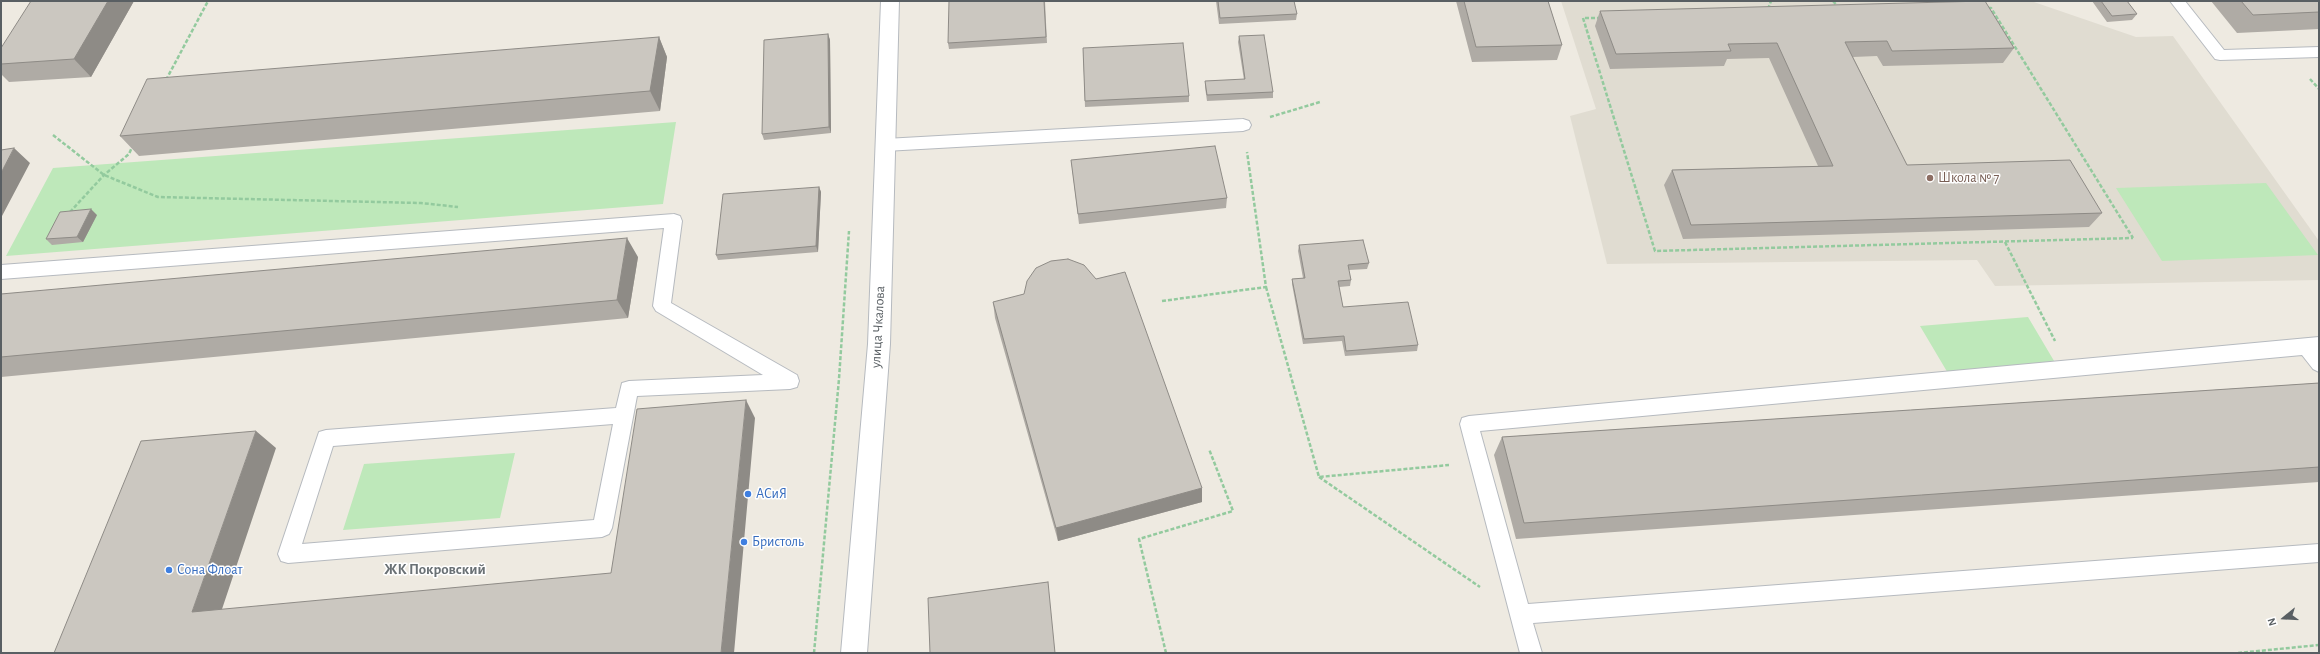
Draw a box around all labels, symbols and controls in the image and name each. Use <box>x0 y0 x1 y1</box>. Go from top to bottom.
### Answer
place label: Школа № 7 <box>1938 170 1999 186</box>
marker: Школа № 7 <box>1925 173 1935 183</box>
street label: улица Чкалова <box>867 285 889 369</box>
place label: АСиЯ <box>756 486 787 502</box>
marker: АСиЯ <box>743 489 753 499</box>
place label: Бристоль <box>752 534 804 550</box>
marker: Бристоль <box>739 537 749 547</box>
district label: ЖК Покровский <box>384 560 486 578</box>
place label: Сона Флоат <box>177 562 242 578</box>
marker: Сона Флоат <box>164 565 174 575</box>
north arrow <box>2264 598 2304 638</box>
text: N <box>2266 617 2279 627</box>

